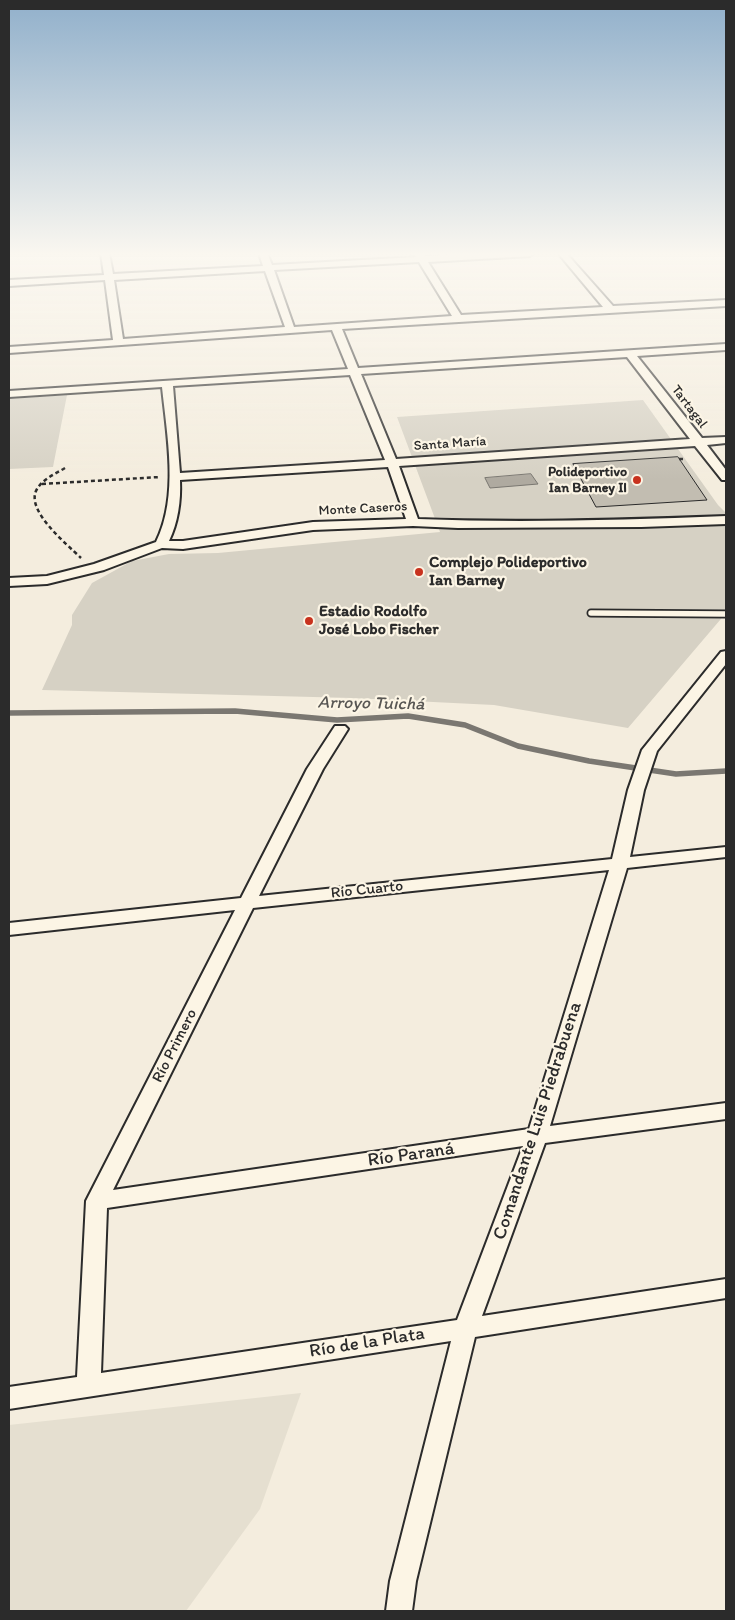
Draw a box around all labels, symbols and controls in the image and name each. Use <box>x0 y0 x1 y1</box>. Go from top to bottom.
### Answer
street label: Tartagal <box>667 382 711 432</box>
street label: Santa María <box>413 433 487 455</box>
place label: Polideportivo Ian Barney II <box>548 464 627 497</box>
marker: Polideportivo Ian Barney II <box>631 474 643 486</box>
street label: Monte Caseros <box>318 498 408 520</box>
place label: Complejo Polideportivo Ian Barney <box>429 553 587 591</box>
marker: Complejo Polideportivo Ian Barney <box>413 566 425 578</box>
place label: Estadio Rodolfo José Lobo Fischer <box>319 602 439 640</box>
marker: Estadio Rodolfo José Lobo Fischer <box>303 615 315 627</box>
water label: Arroyo Tuichá <box>317 692 425 716</box>
street label: Río Cuarto <box>330 877 404 903</box>
street label: Comandante Luis Piedrabuena <box>489 999 587 1243</box>
street label: Río Primero <box>148 1006 202 1086</box>
street label: Río Paraná <box>366 1138 456 1172</box>
street label: Río de la Plata <box>308 1323 426 1363</box>

